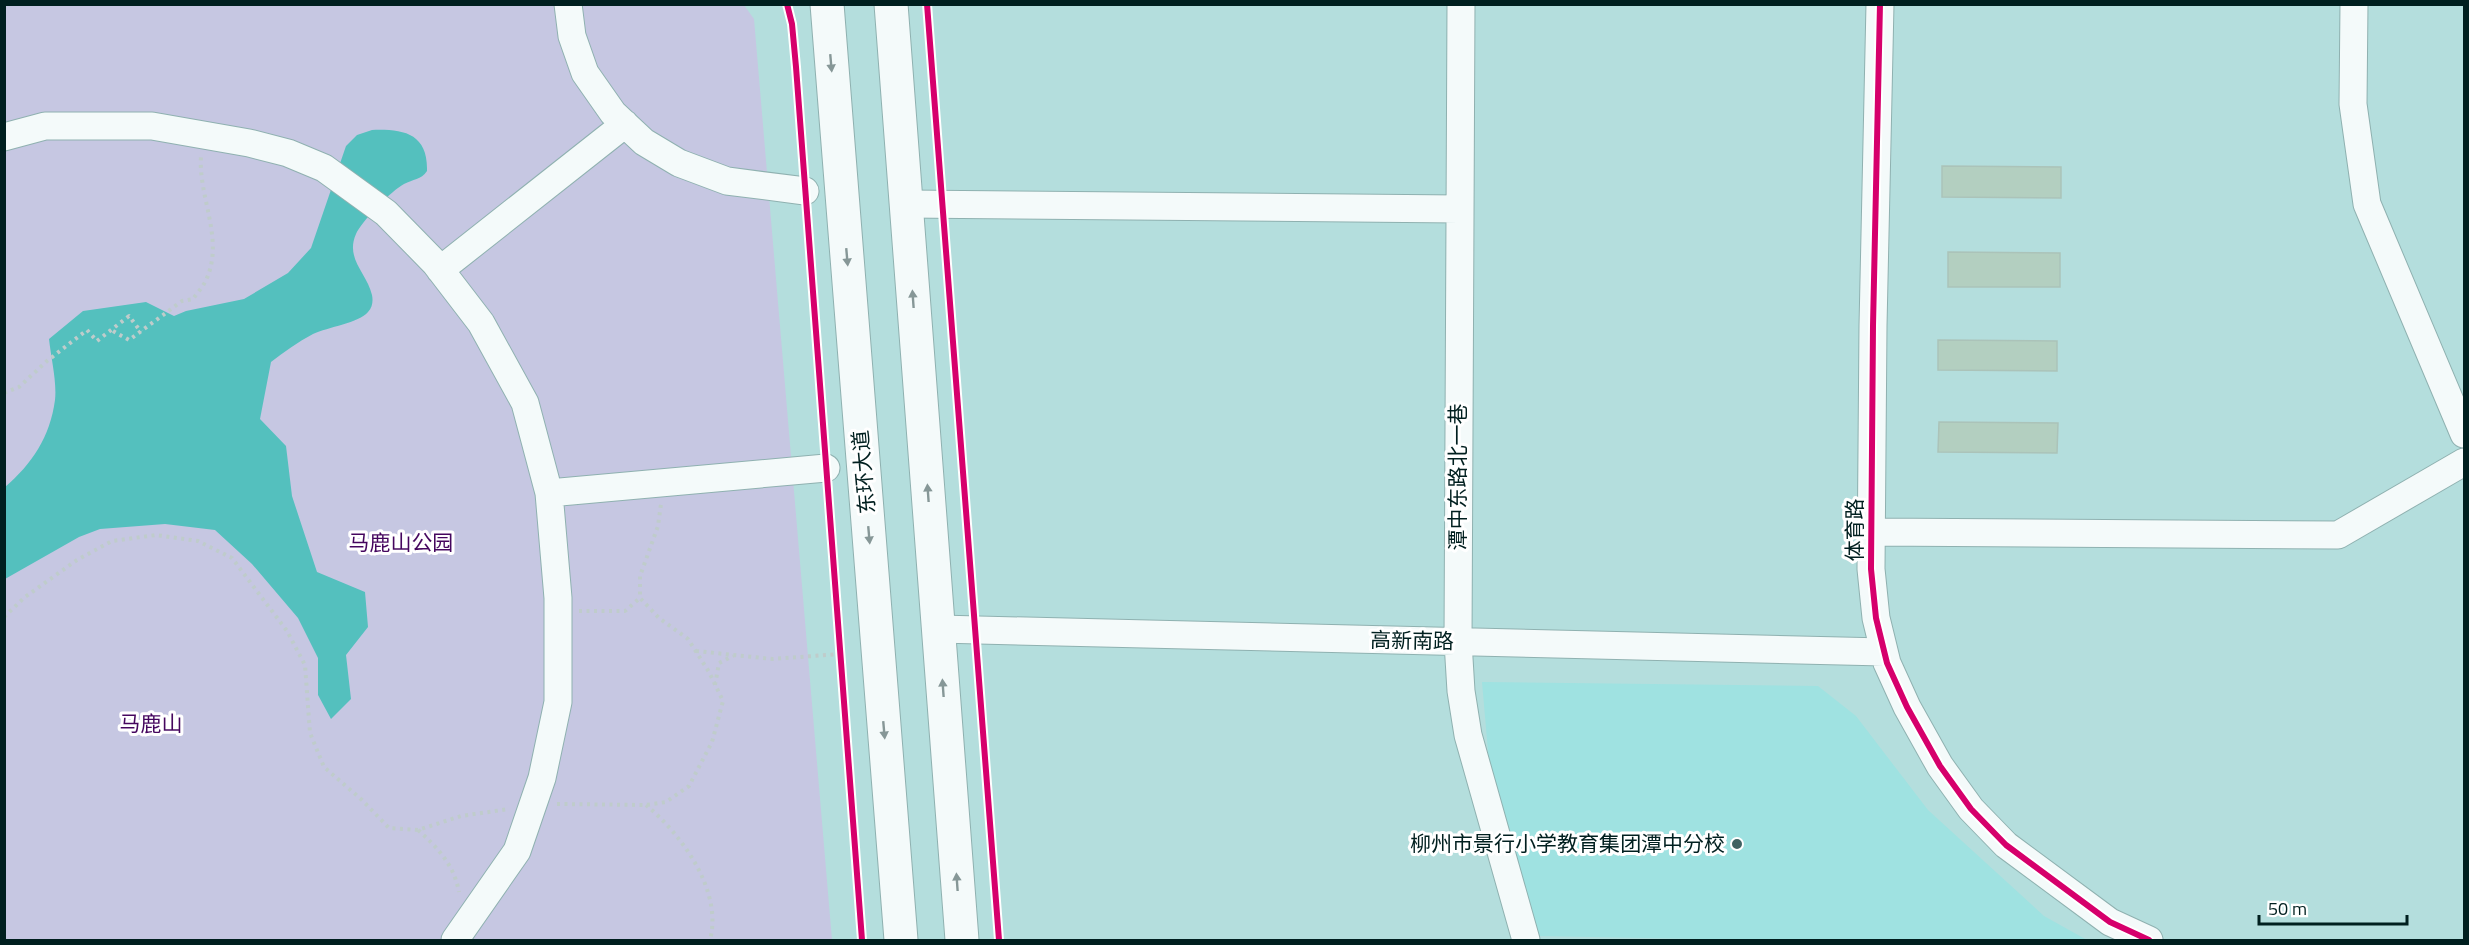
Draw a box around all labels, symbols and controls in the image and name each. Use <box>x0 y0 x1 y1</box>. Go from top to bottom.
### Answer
one-way arrow <box>827 53 836 72</box>
one-way arrow <box>842 248 852 267</box>
one-way arrow <box>908 289 918 308</box>
street label: 潭中东路北一巷 <box>1441 404 1473 551</box>
street label: 东环大道 <box>843 429 883 515</box>
one-way arrow <box>924 484 933 503</box>
street label: 体育路 <box>1838 499 1870 562</box>
park label: 马鹿山公园 <box>349 526 454 558</box>
one-way arrow <box>864 526 874 545</box>
street label: 高新南路 <box>1370 623 1454 657</box>
one-way arrow <box>938 678 948 697</box>
park label: 马鹿山 <box>120 707 183 739</box>
one-way arrow <box>880 720 889 739</box>
place label: 柳州市景行小学教育集团潭中分校 <box>1410 827 1725 859</box>
marker: 柳州市景行小学教育集团潭中分校 <box>1730 837 1744 851</box>
one-way arrow <box>952 873 962 892</box>
scale bar <box>2259 888 2408 926</box>
text: 50 m <box>2268 895 2307 922</box>

